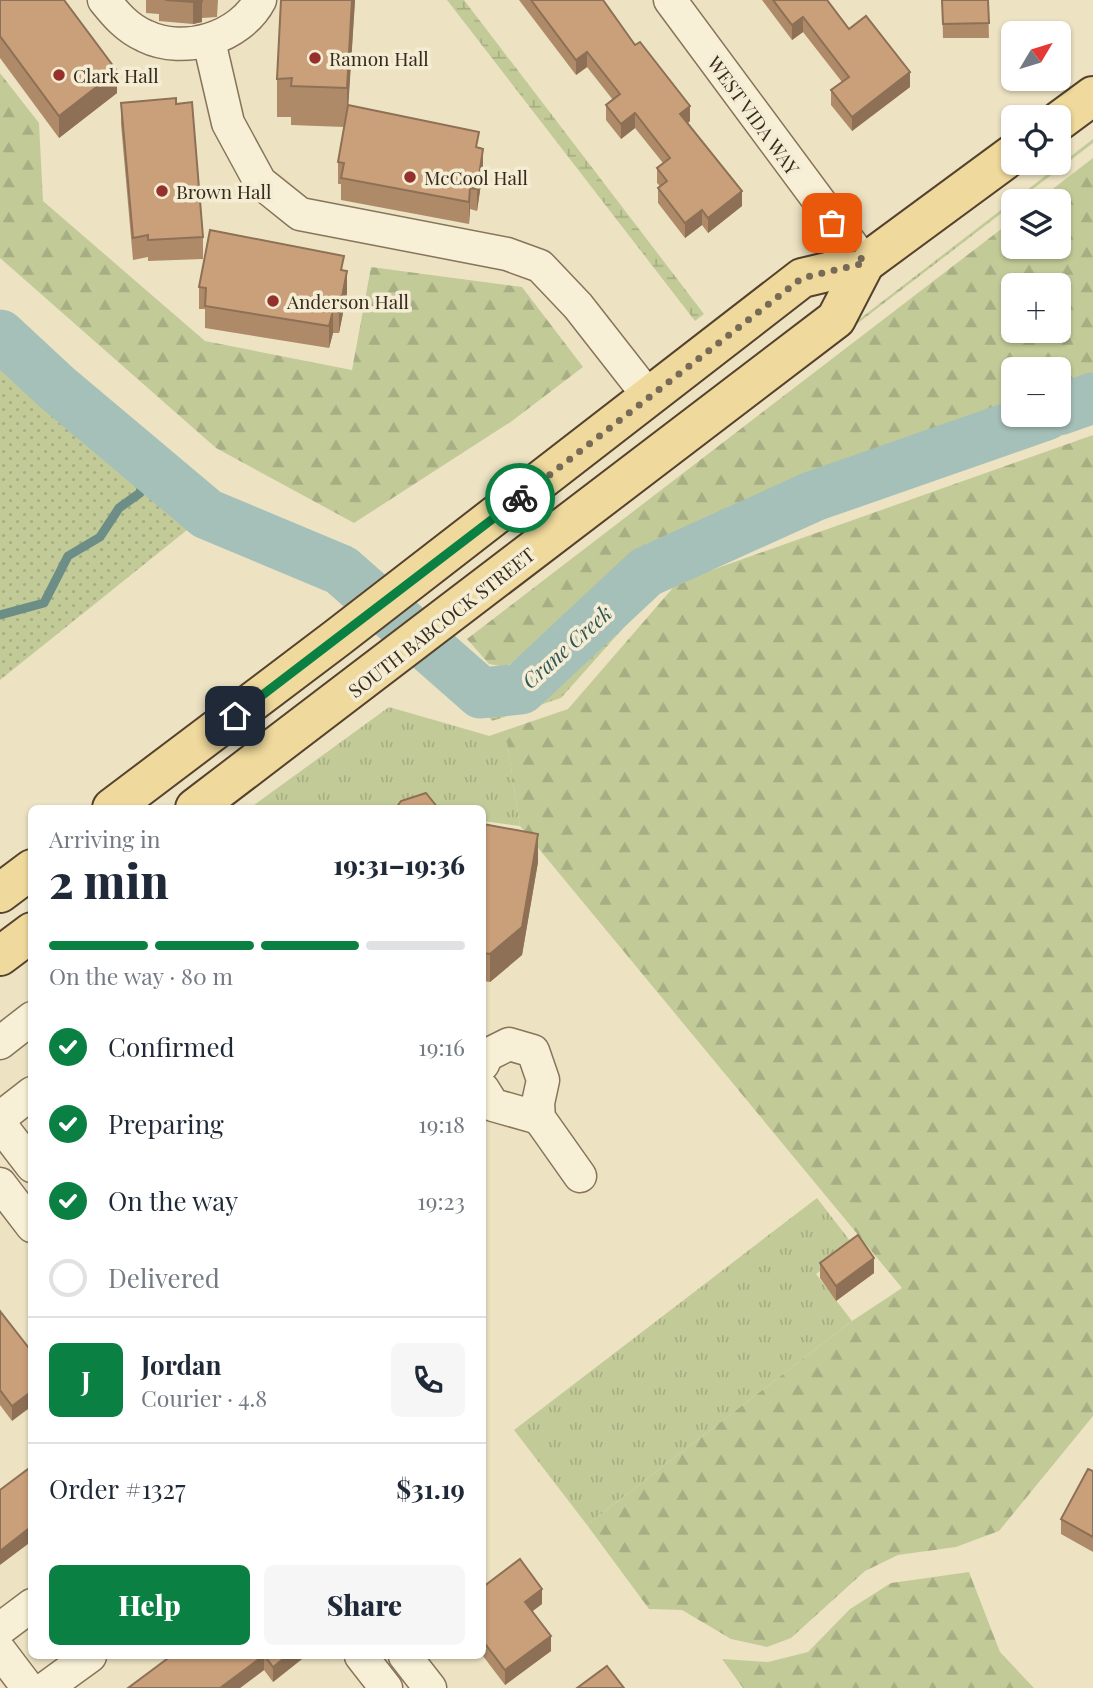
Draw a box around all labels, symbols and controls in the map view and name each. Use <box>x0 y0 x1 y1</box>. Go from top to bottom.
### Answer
north arrow <box>1001 21 1071 91</box>
map controls <box>1001 21 1071 427</box>
place label: Ramon Hall <box>329 45 429 71</box>
marker: Ramon Hall <box>307 50 323 66</box>
street label: WEST VIDA WAY <box>702 50 806 180</box>
place label: Clark Hall <box>73 62 159 88</box>
marker: Clark Hall <box>51 67 67 83</box>
button: locate <box>1001 105 1071 175</box>
place label: McCool Hall <box>424 164 528 190</box>
marker: McCool Hall <box>402 169 418 185</box>
place label: Brown Hall <box>176 178 272 204</box>
marker: Brown Hall <box>154 183 170 199</box>
button: layers <box>1001 189 1071 259</box>
pin <box>802 193 862 253</box>
icon: bag <box>813 204 851 242</box>
button: + <box>1001 273 1071 343</box>
place label: Anderson Hall <box>286 288 410 314</box>
marker: Anderson Hall <box>265 293 281 309</box>
button: − <box>1001 357 1071 427</box>
courier <box>485 463 555 533</box>
icon: bike <box>501 479 539 517</box>
street label: SOUTH BABCOCK STREET <box>342 541 540 703</box>
water label: Crane Creek <box>515 598 617 694</box>
pin <box>205 686 265 746</box>
icon: home <box>216 697 254 735</box>
text: Arriving in <box>49 823 161 854</box>
text: 19:31–19:36 <box>333 847 465 882</box>
text: 2 min <box>49 849 169 911</box>
text: On the way · 80 m <box>49 960 233 991</box>
icon: check <box>49 1028 87 1066</box>
text: Confirmed <box>108 1029 235 1064</box>
text: 19:16 <box>418 1031 465 1062</box>
icon: check <box>49 1105 87 1143</box>
text: Preparing <box>108 1106 224 1141</box>
text: 19:18 <box>418 1108 465 1139</box>
icon: check <box>49 1182 87 1220</box>
text: On the way <box>108 1183 238 1218</box>
text: 19:23 <box>417 1185 465 1216</box>
text: Delivered <box>108 1260 220 1295</box>
button: phone <box>391 1343 465 1417</box>
text: Jordan <box>141 1347 221 1382</box>
text: J <box>81 1363 91 1398</box>
text: Courier · 4.8 <box>141 1382 267 1413</box>
text: Order #1327 <box>49 1471 186 1506</box>
text: $31.19 <box>396 1471 465 1506</box>
button: Help <box>49 1565 250 1645</box>
button: Share <box>264 1565 465 1645</box>

